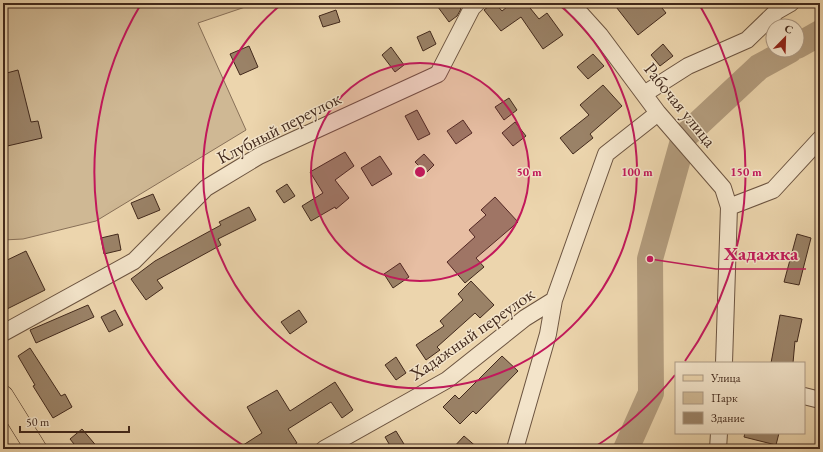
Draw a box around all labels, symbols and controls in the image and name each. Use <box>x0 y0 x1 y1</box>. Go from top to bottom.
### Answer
north arrow <box>765 18 805 58</box>
text: С <box>783 21 795 37</box>
street label: Рабочая улица <box>639 58 722 152</box>
street label: Клубный переулок <box>213 86 345 169</box>
text: 50 m <box>516 164 542 180</box>
text: 100 m <box>621 164 653 180</box>
text: 150 m <box>730 164 762 180</box>
centre of rings <box>413 165 427 179</box>
callout: Хадажка <box>716 238 806 269</box>
text: Хадажка <box>723 241 799 266</box>
street label: Хадажный переулок <box>404 282 539 386</box>
legend <box>675 362 805 434</box>
text: Улица <box>710 370 741 386</box>
text: Парк <box>711 390 738 406</box>
scale bar <box>20 408 129 434</box>
text: Здание <box>711 410 745 426</box>
text: 50 m <box>26 414 50 430</box>

